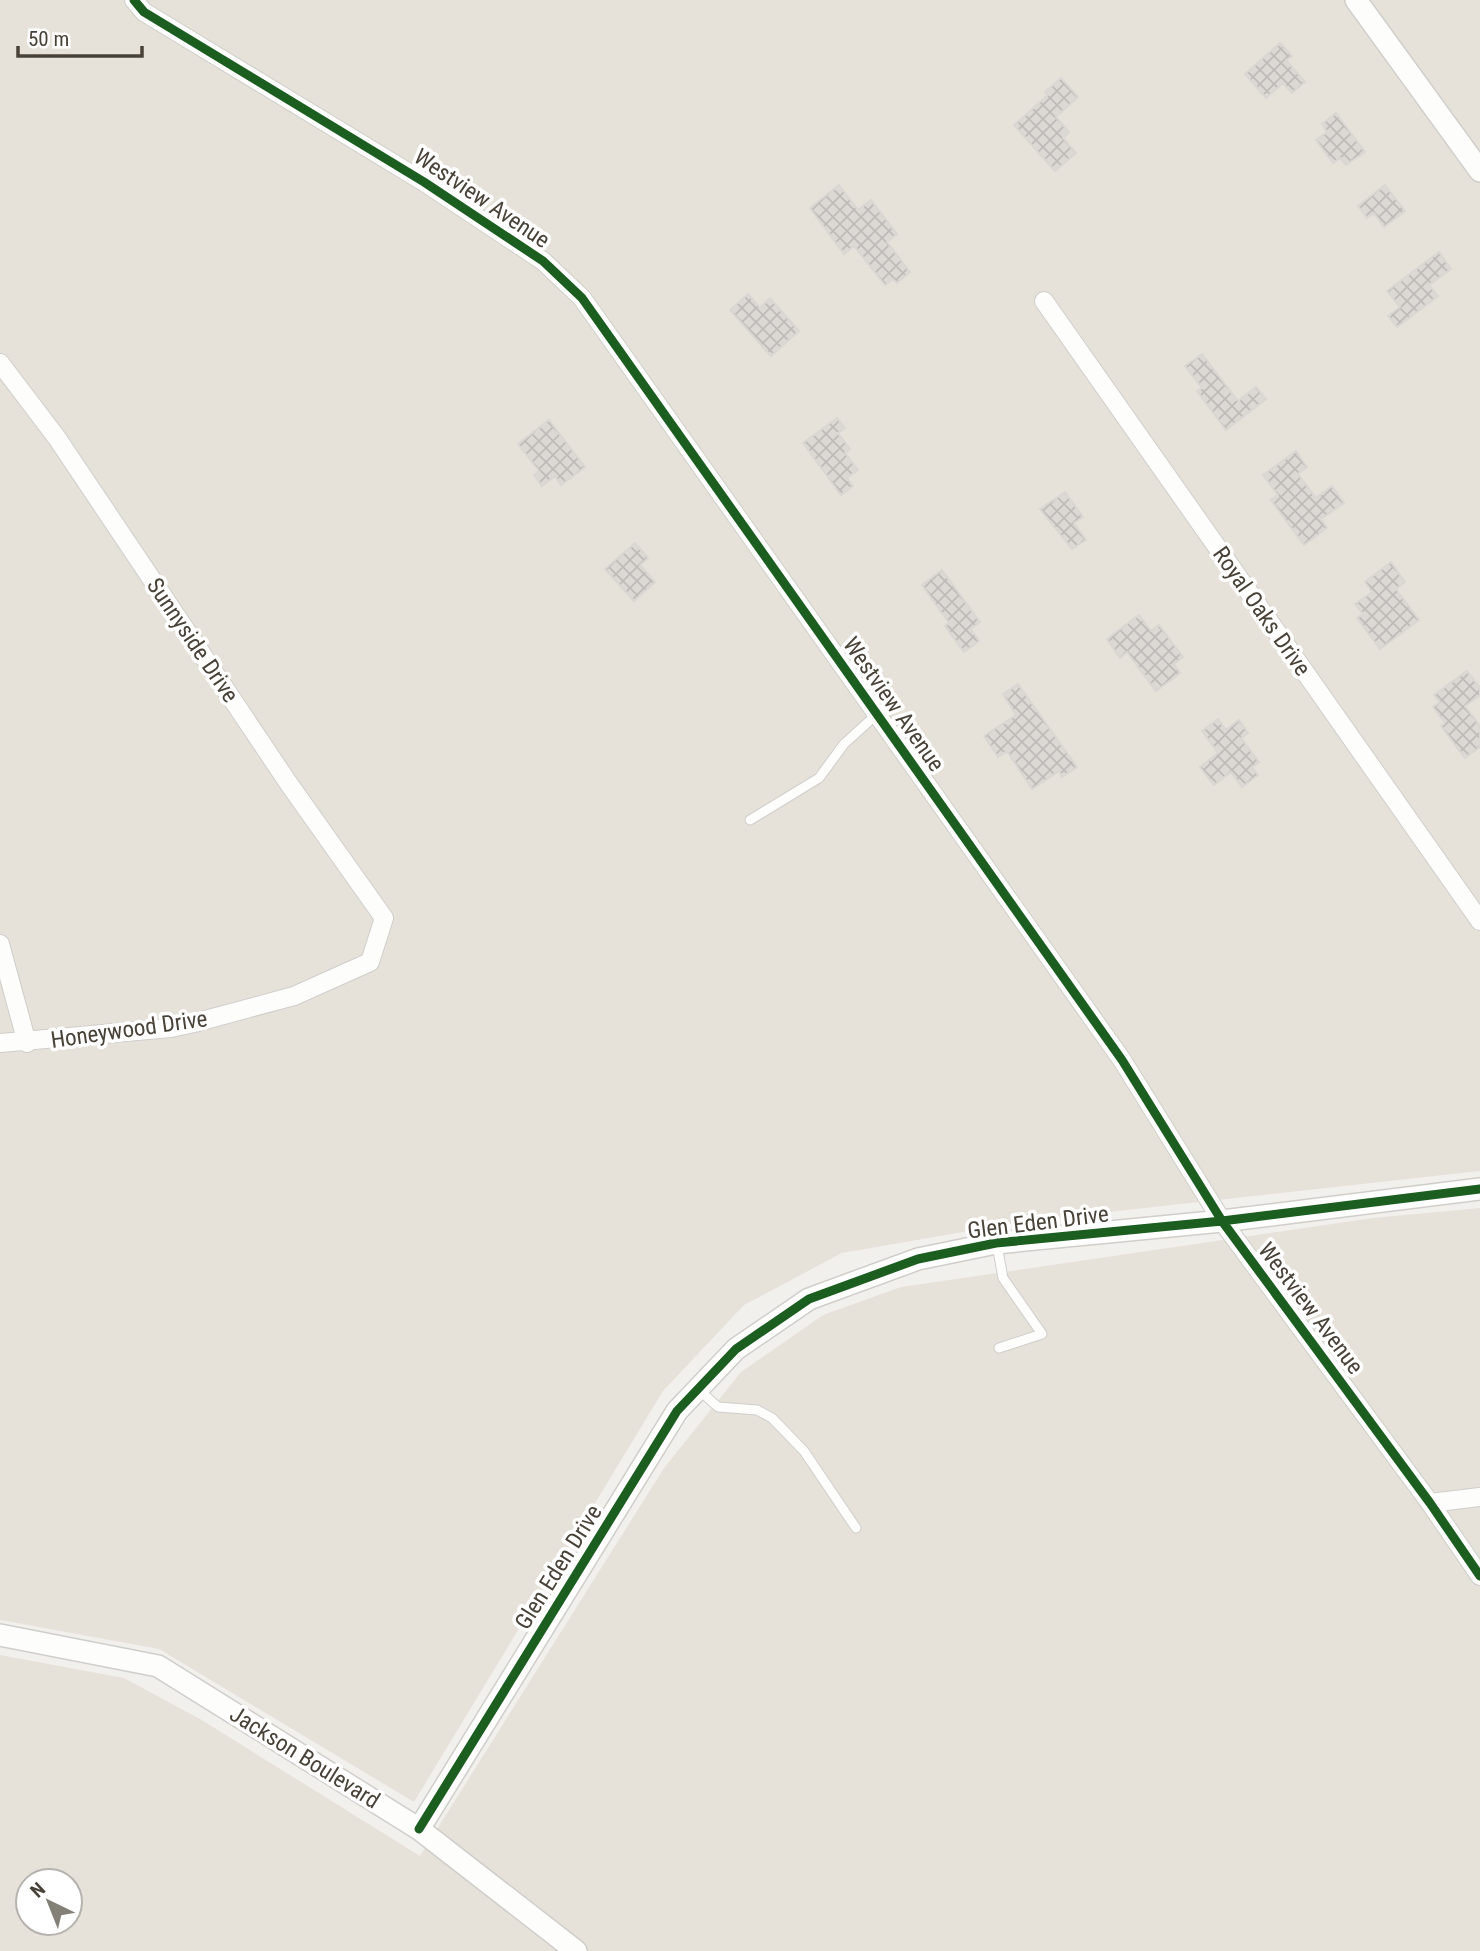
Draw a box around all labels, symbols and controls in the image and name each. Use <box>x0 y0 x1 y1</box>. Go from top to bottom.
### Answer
scale bar <box>18 14 142 58</box>
text: 50 m <box>28 27 69 51</box>
street label: Westview Avenue <box>409 143 555 254</box>
street label: Royal Oaks Drive <box>1207 542 1316 681</box>
street label: Sunnyside Drive <box>141 573 244 708</box>
street label: Westview Avenue <box>837 632 950 777</box>
street label: Honeywood Drive <box>49 1005 209 1054</box>
street label: Glen Eden Drive <box>966 1200 1110 1245</box>
street label: Westview Avenue <box>1252 1237 1369 1379</box>
street label: Glen Eden Drive <box>509 1500 607 1635</box>
street label: Jackson Boulevard <box>225 1701 385 1814</box>
north arrow <box>14 1867 84 1937</box>
text: N <box>26 1878 50 1902</box>

